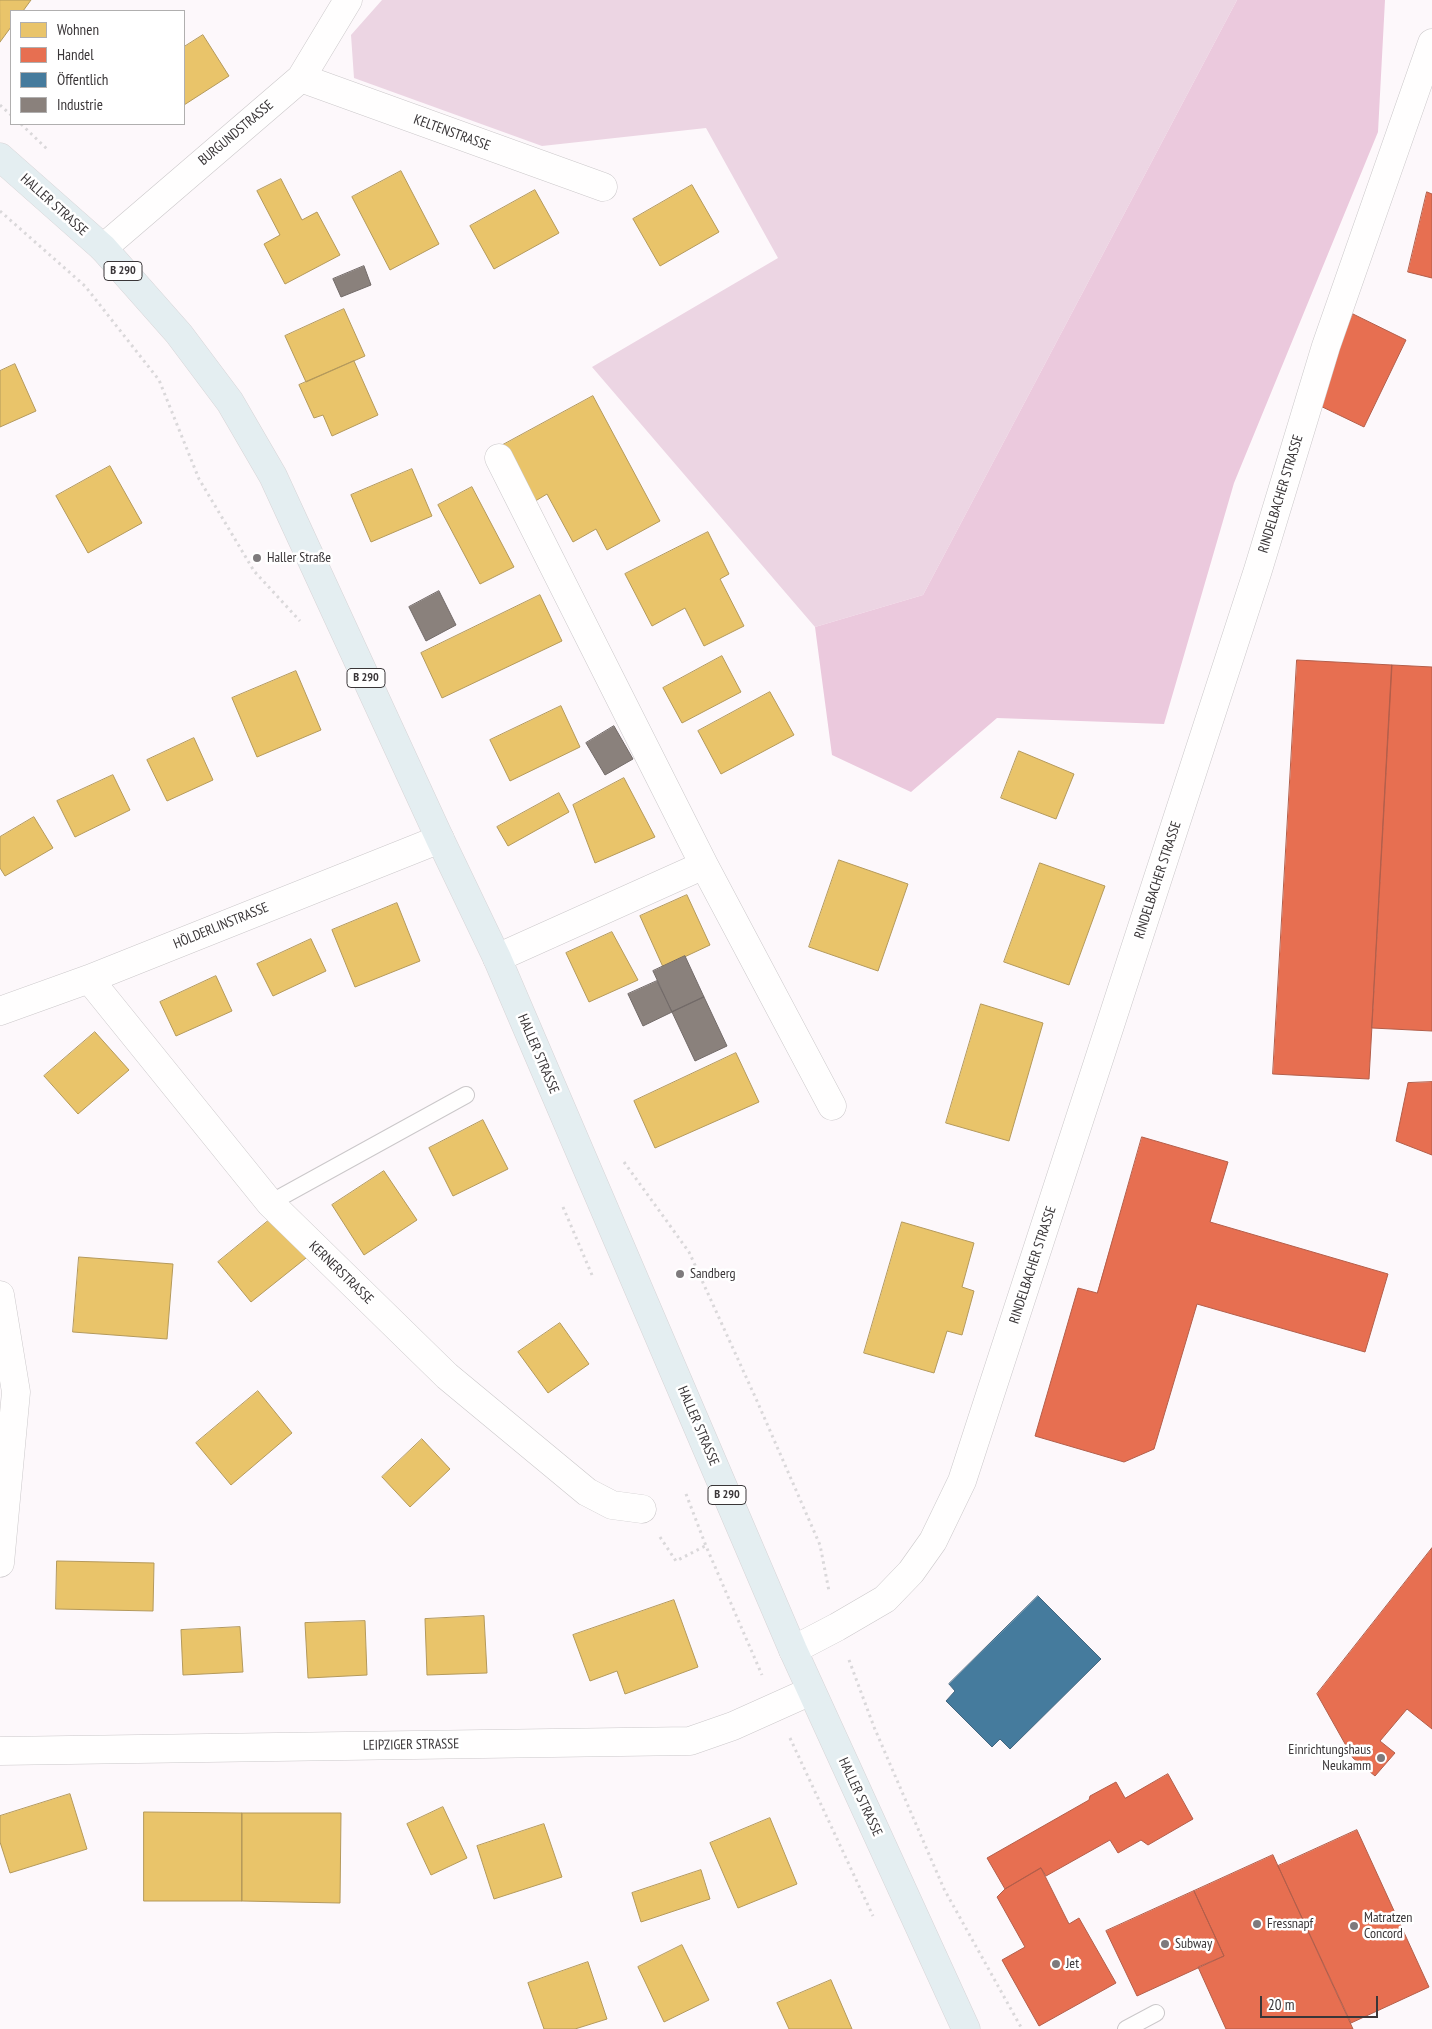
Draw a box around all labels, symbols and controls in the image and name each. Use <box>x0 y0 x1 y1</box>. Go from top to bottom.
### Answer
legend <box>10 10 185 125</box>
text: Wohnen <box>57 20 99 39</box>
text: Handel <box>57 45 94 64</box>
text: Öffentlich <box>57 70 108 89</box>
text: Industrie <box>57 95 103 114</box>
street label: BURGUNDSTRASSE <box>195 97 277 169</box>
street label: KELTENSTRASSE <box>411 111 493 155</box>
street label: HALLER STRASSE <box>17 170 91 240</box>
road number: B 290 <box>104 262 142 280</box>
street label: RINDELBACHER STRASSE <box>1255 433 1307 555</box>
place label: Haller Straße <box>267 550 331 566</box>
marker: Haller Straße <box>251 552 263 564</box>
road number: B 290 <box>347 668 385 688</box>
street label: RINDELBACHER STRASSE <box>1131 819 1185 941</box>
street label: HÖLDERLINSTRASSE <box>171 899 271 953</box>
street label: HALLER STRASSE <box>514 1012 562 1096</box>
street label: RINDELBACHER STRASSE <box>1006 1204 1060 1326</box>
street label: KERNERSTRASSE <box>305 1238 377 1308</box>
place label: Sandberg <box>690 1266 736 1282</box>
marker: Sandberg <box>674 1268 686 1280</box>
street label: HALLER STRASSE <box>674 1384 722 1468</box>
road number: B 290 <box>708 1486 746 1504</box>
street label: LEIPZIGER STRASSE <box>363 1736 459 1754</box>
place label: Einrichtungshaus Neukamm <box>1288 1742 1371 1774</box>
marker: Einrichtungshaus Neukamm <box>1375 1752 1387 1764</box>
street label: HALLER STRASSE <box>834 1755 886 1839</box>
place label: Matratzen Concord <box>1364 1910 1412 1942</box>
place label: Fressnapf <box>1267 1916 1313 1932</box>
marker: Fressnapf <box>1251 1918 1263 1930</box>
marker: Matratzen Concord <box>1348 1920 1360 1932</box>
place label: Subway <box>1175 1936 1212 1952</box>
marker: Subway <box>1159 1938 1171 1950</box>
place label: Jet <box>1066 1956 1079 1972</box>
marker: Jet <box>1050 1958 1062 1970</box>
scale bar <box>1262 1986 1380 2018</box>
text: 20 m <box>1268 1995 1294 2014</box>

